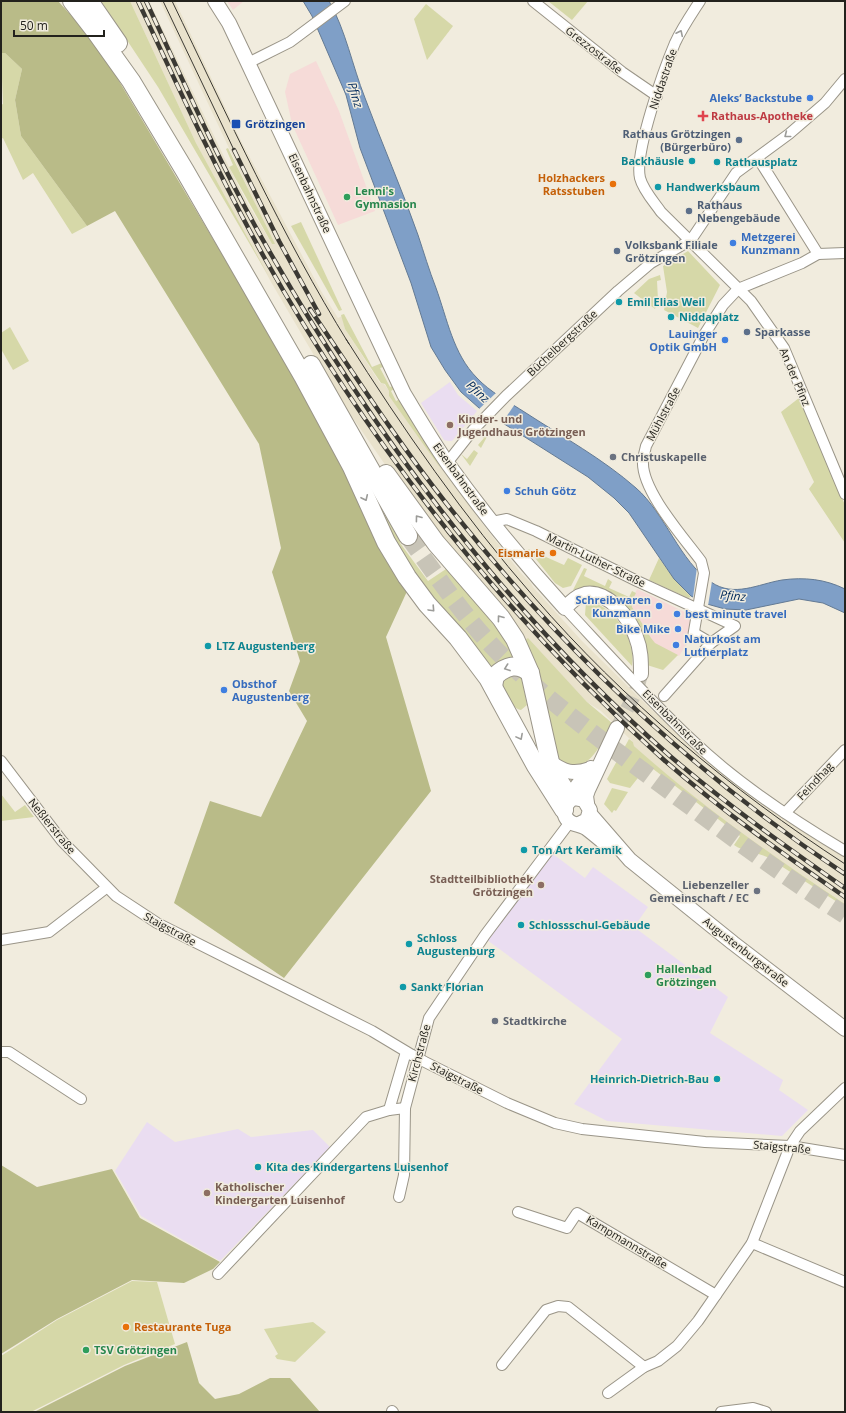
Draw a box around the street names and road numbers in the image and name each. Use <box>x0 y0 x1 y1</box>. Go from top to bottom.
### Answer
street label: Grezzostraße <box>563 23 626 77</box>
street label: Niddastraße <box>645 46 680 111</box>
street label: Eisenbahnstraße <box>285 151 335 235</box>
street label: Büchelbergstraße <box>523 306 600 379</box>
street label: An der Pfinz <box>776 345 814 408</box>
street label: Mühlstraße <box>642 384 683 443</box>
street label: Eisenbahnstraße <box>430 439 493 518</box>
street label: Martin-Luther-Straße <box>544 529 648 590</box>
street label: Eisenbahnstraße <box>640 686 711 757</box>
street label: Feindhag <box>793 758 836 803</box>
street label: Neßlerstraße <box>25 795 79 857</box>
street label: Staigstraße <box>141 908 199 949</box>
street label: Augustenburgstraße <box>700 913 792 990</box>
street label: Kirchstraße <box>404 1023 433 1083</box>
street label: Staigstraße <box>428 1058 486 1097</box>
street label: Staigstraße <box>753 1137 811 1156</box>
street label: Kampmannstraße <box>584 1211 671 1272</box>

